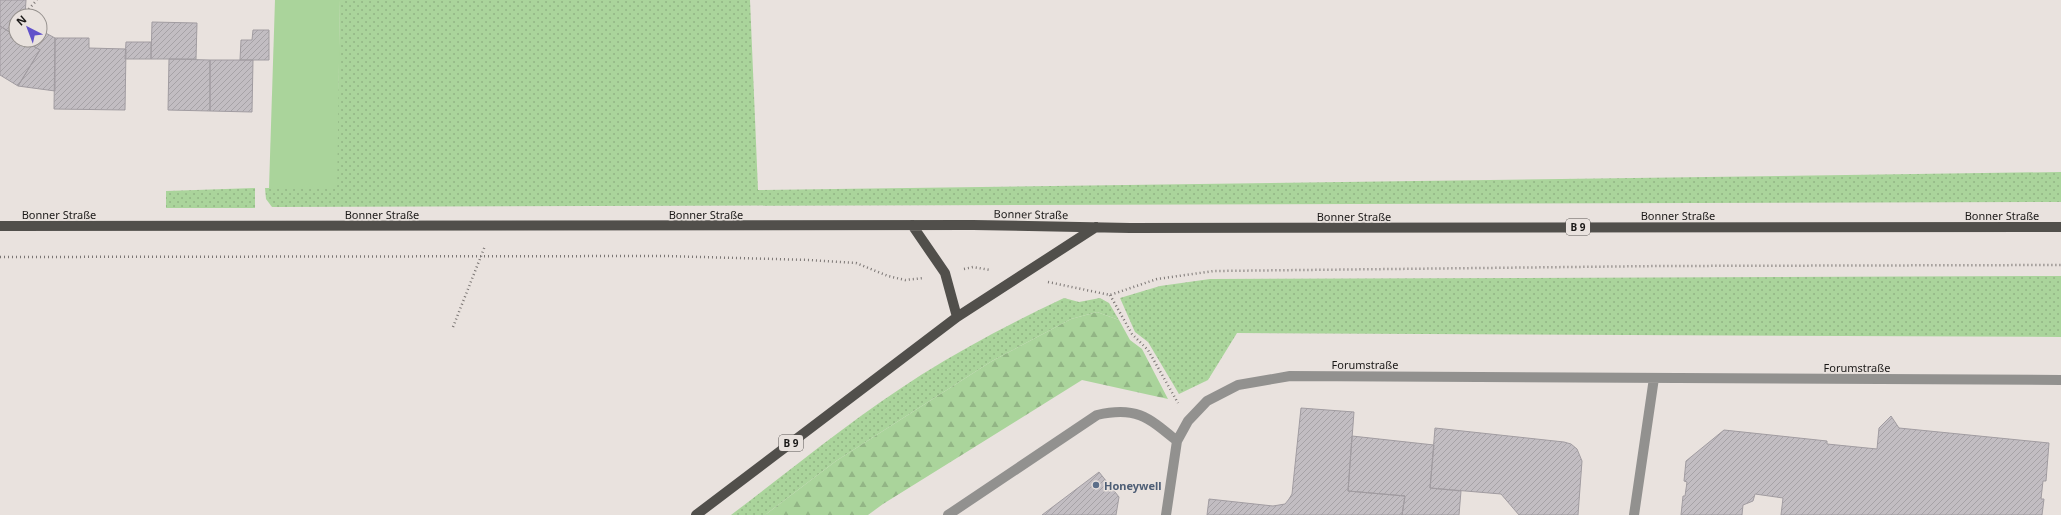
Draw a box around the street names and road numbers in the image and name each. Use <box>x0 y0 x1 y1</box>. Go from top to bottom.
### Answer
street label: Bonner Straße <box>994 206 1068 222</box>
street label: Bonner Straße <box>22 207 96 222</box>
street label: Bonner Straße <box>345 207 419 222</box>
street label: Bonner Straße <box>669 207 743 222</box>
street label: Bonner Straße <box>1641 208 1715 223</box>
street label: Bonner Straße <box>1965 208 2039 223</box>
street label: Bonner Straße <box>1317 209 1391 224</box>
road number: B 9 <box>1566 219 1590 235</box>
street label: Forumstraße <box>1332 357 1398 372</box>
street label: Forumstraße <box>1824 360 1890 375</box>
road number: B 9 <box>779 435 803 451</box>

